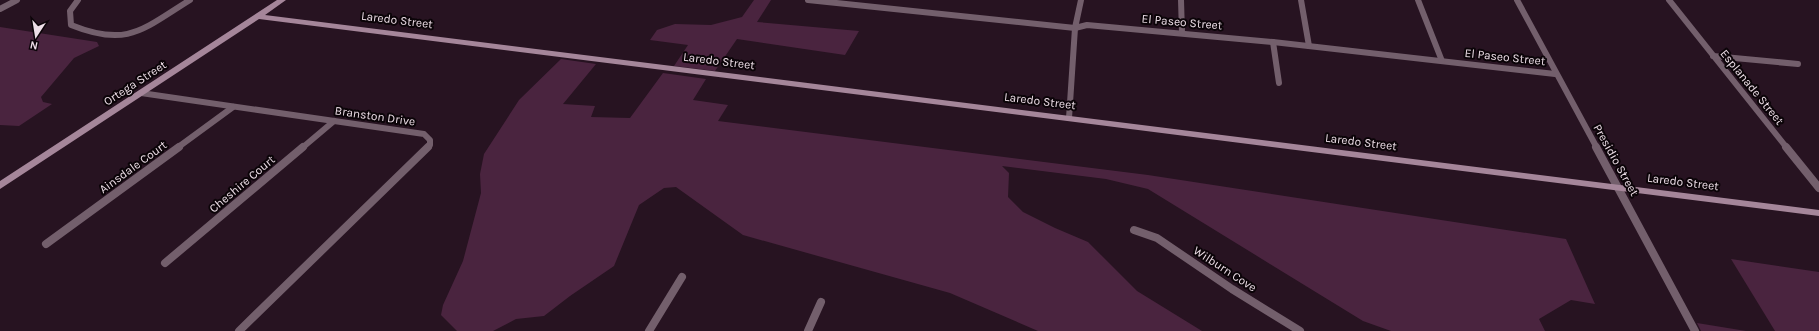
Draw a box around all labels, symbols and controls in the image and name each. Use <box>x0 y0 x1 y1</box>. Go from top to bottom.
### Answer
street label: Laredo Street <box>360 9 434 31</box>
street label: El Paseo Street <box>1141 11 1223 33</box>
north arrow <box>16 16 56 56</box>
text: N <box>29 38 39 52</box>
street label: El Paseo Street <box>1464 46 1546 68</box>
street label: Esplanade Street <box>1717 46 1787 128</box>
street label: Laredo Street <box>682 50 756 72</box>
street label: Ortega Street <box>101 57 169 108</box>
street label: Laredo Street <box>1003 90 1077 112</box>
street label: Branston Drive <box>334 103 416 129</box>
street label: Presidio Street <box>1590 122 1642 199</box>
street label: Laredo Street <box>1324 131 1398 153</box>
street label: Ainsdale Court <box>96 137 170 196</box>
street label: Cheshire Court <box>206 152 278 215</box>
street label: Laredo Street <box>1646 171 1720 193</box>
street label: Wilburn Cove <box>1191 243 1259 295</box>

